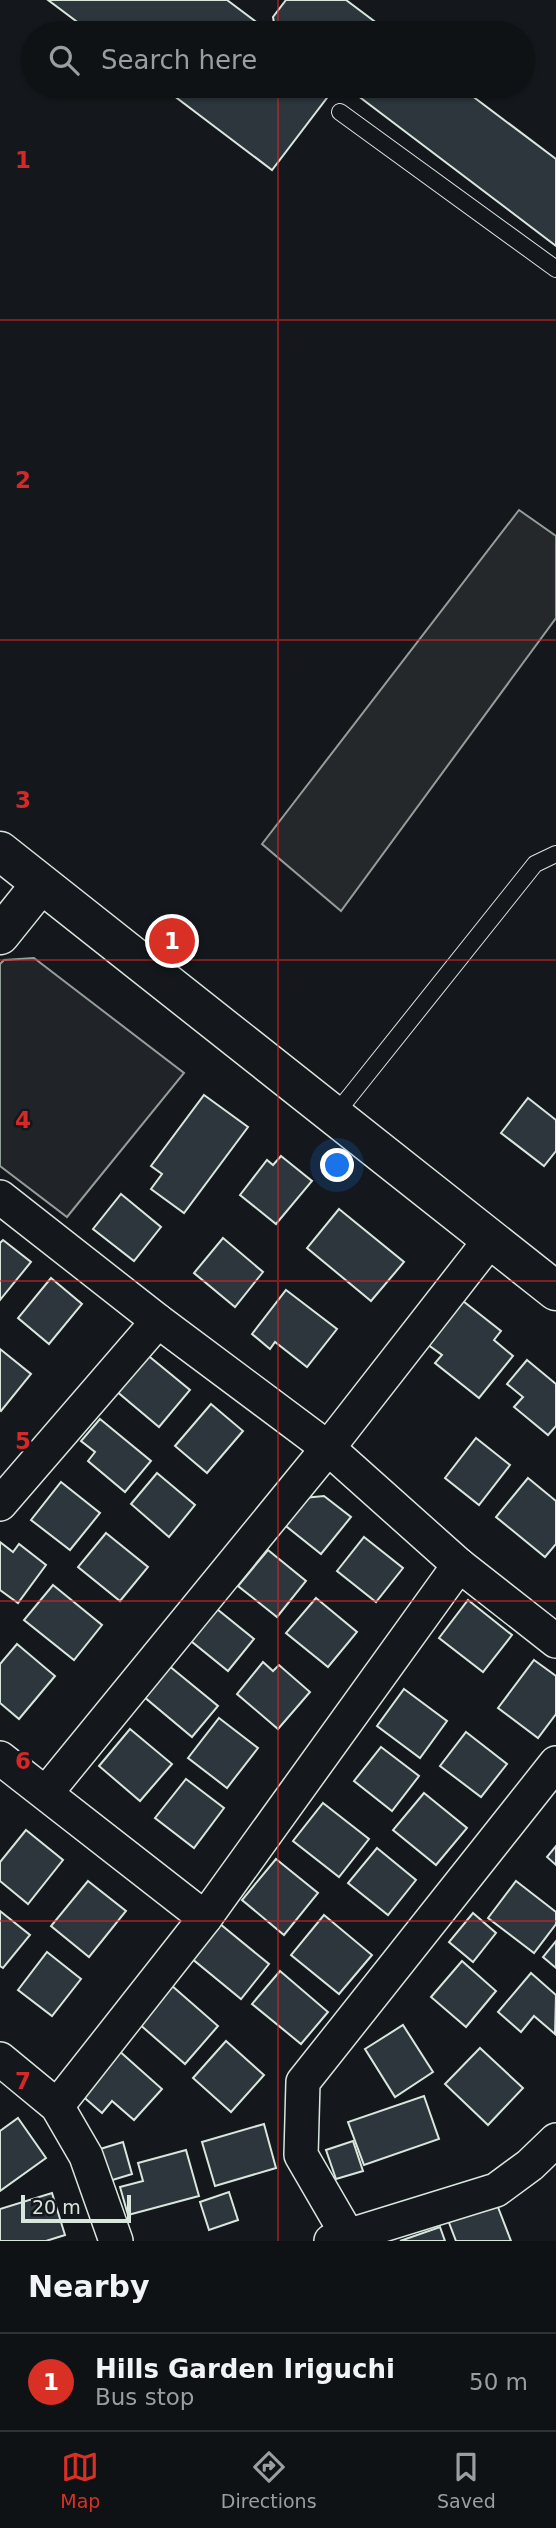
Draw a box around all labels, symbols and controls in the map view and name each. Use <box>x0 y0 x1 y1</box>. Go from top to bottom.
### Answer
search box <box>21 21 535 98</box>
icon: search <box>45 41 83 79</box>
text: Search here <box>101 45 257 75</box>
text: 1 <box>15 147 31 173</box>
text: 2 <box>15 467 31 493</box>
text: 3 <box>15 787 31 813</box>
pin: 1 <box>149 915 195 967</box>
text: 4 <box>15 1107 31 1133</box>
your location <box>320 1148 354 1182</box>
text: 5 <box>15 1428 31 1454</box>
text: 6 <box>15 1748 31 1774</box>
text: 7 <box>15 2068 31 2094</box>
scale bar <box>21 2192 131 2224</box>
text: 20 m <box>32 2196 81 2218</box>
text: Nearby <box>28 2269 150 2304</box>
text: Hills Garden Iriguchi <box>95 2354 395 2384</box>
text: 1 <box>43 2369 59 2395</box>
text: 50 m <box>469 2369 528 2395</box>
text: Bus stop <box>95 2384 194 2410</box>
tab: Map <box>60 2448 100 2512</box>
tab: Directions <box>221 2448 317 2512</box>
tab: Saved <box>437 2448 496 2512</box>

